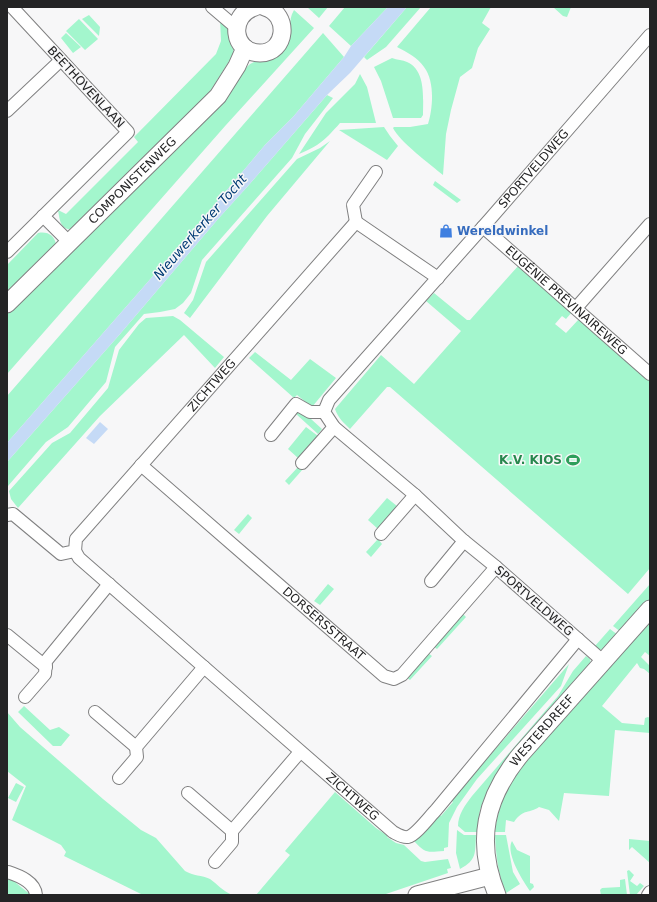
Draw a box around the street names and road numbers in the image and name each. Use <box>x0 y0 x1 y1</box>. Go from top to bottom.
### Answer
street label: BEETHOVENLAAN <box>45 43 127 131</box>
street label: SPORTVELDWEG <box>496 126 572 211</box>
street label: COMPONISTENWEG <box>85 134 179 227</box>
street label: EUGÉNIE PRÉVINAIREWEG <box>503 243 630 358</box>
street label: ZICHTWEG <box>185 356 239 414</box>
street label: SPORTVELDWEG <box>492 563 576 639</box>
street label: DORSERSSTRAAT <box>280 584 368 664</box>
street label: WESTERDREEF <box>507 692 577 769</box>
street label: ZICHTWEG <box>323 770 382 823</box>

